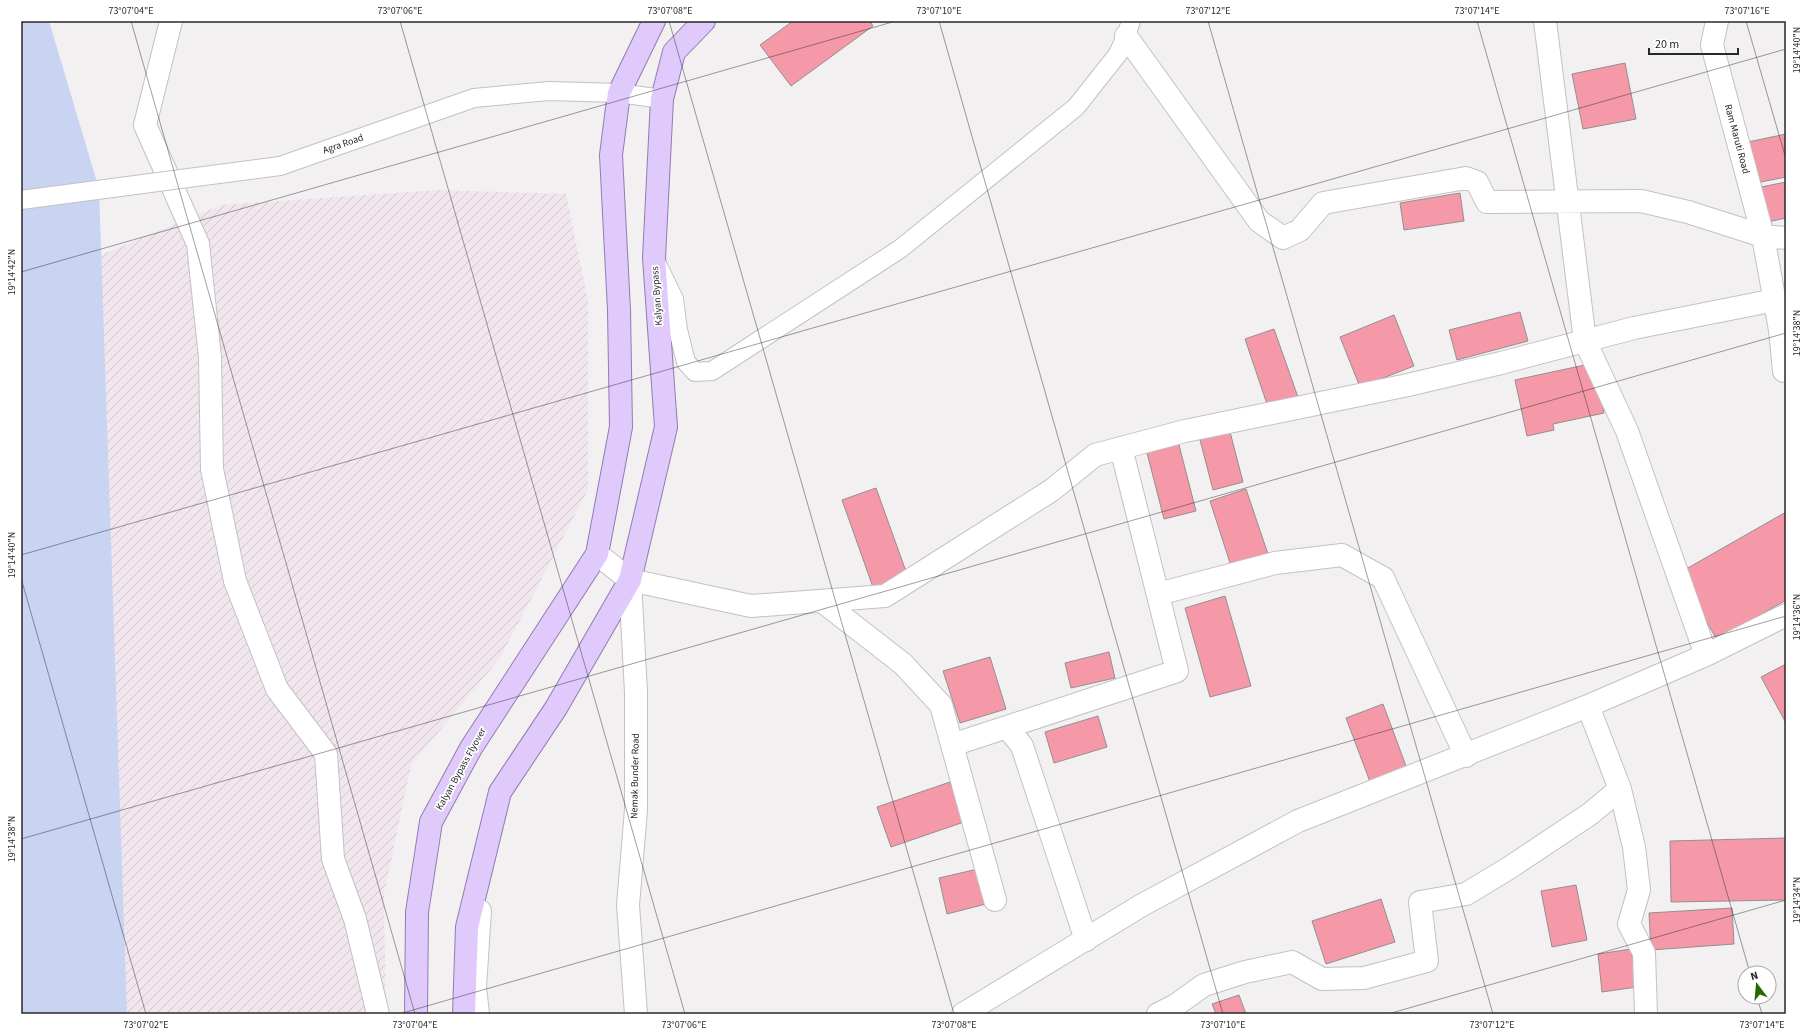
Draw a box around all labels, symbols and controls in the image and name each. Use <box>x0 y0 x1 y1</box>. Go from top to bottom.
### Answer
text: 73°07'04"E <box>108 4 154 18</box>
text: 73°07'06"E <box>377 4 423 18</box>
text: 73°07'08"E <box>647 4 693 18</box>
text: 73°07'10"E <box>916 4 962 18</box>
text: 73°07'12"E <box>1185 4 1231 18</box>
text: 73°07'14"E <box>1454 4 1500 18</box>
text: 73°07'16"E <box>1724 4 1770 18</box>
text: 19°14'40"N <box>1790 27 1804 73</box>
scale bar <box>1649 30 1738 56</box>
text: 20 m <box>1655 36 1679 53</box>
street label: Ram Maruti Road <box>1721 103 1753 175</box>
street label: Agra Road <box>321 131 365 157</box>
text: 19°14'42"N <box>5 249 19 295</box>
street label: Kalyan Bypass <box>648 266 666 326</box>
text: 19°14'38"N <box>1790 310 1804 356</box>
text: 19°14'40"N <box>5 532 19 578</box>
text: 19°14'36"N <box>1790 594 1804 640</box>
street label: Kalyan Bypass Flyover <box>433 725 490 813</box>
street label: Nemak Bunder Road <box>627 733 643 819</box>
text: 19°14'38"N <box>5 816 19 862</box>
text: 19°14'34"N <box>1790 877 1804 923</box>
north arrow <box>1737 965 1777 1005</box>
text: N <box>1749 968 1760 984</box>
text: 73°07'02"E <box>123 1018 169 1032</box>
text: 73°07'04"E <box>392 1018 438 1032</box>
text: 73°07'06"E <box>661 1018 707 1032</box>
text: 73°07'08"E <box>931 1018 977 1032</box>
text: 73°07'10"E <box>1200 1018 1246 1032</box>
text: 73°07'12"E <box>1469 1018 1515 1032</box>
text: 73°07'14"E <box>1739 1018 1785 1032</box>

